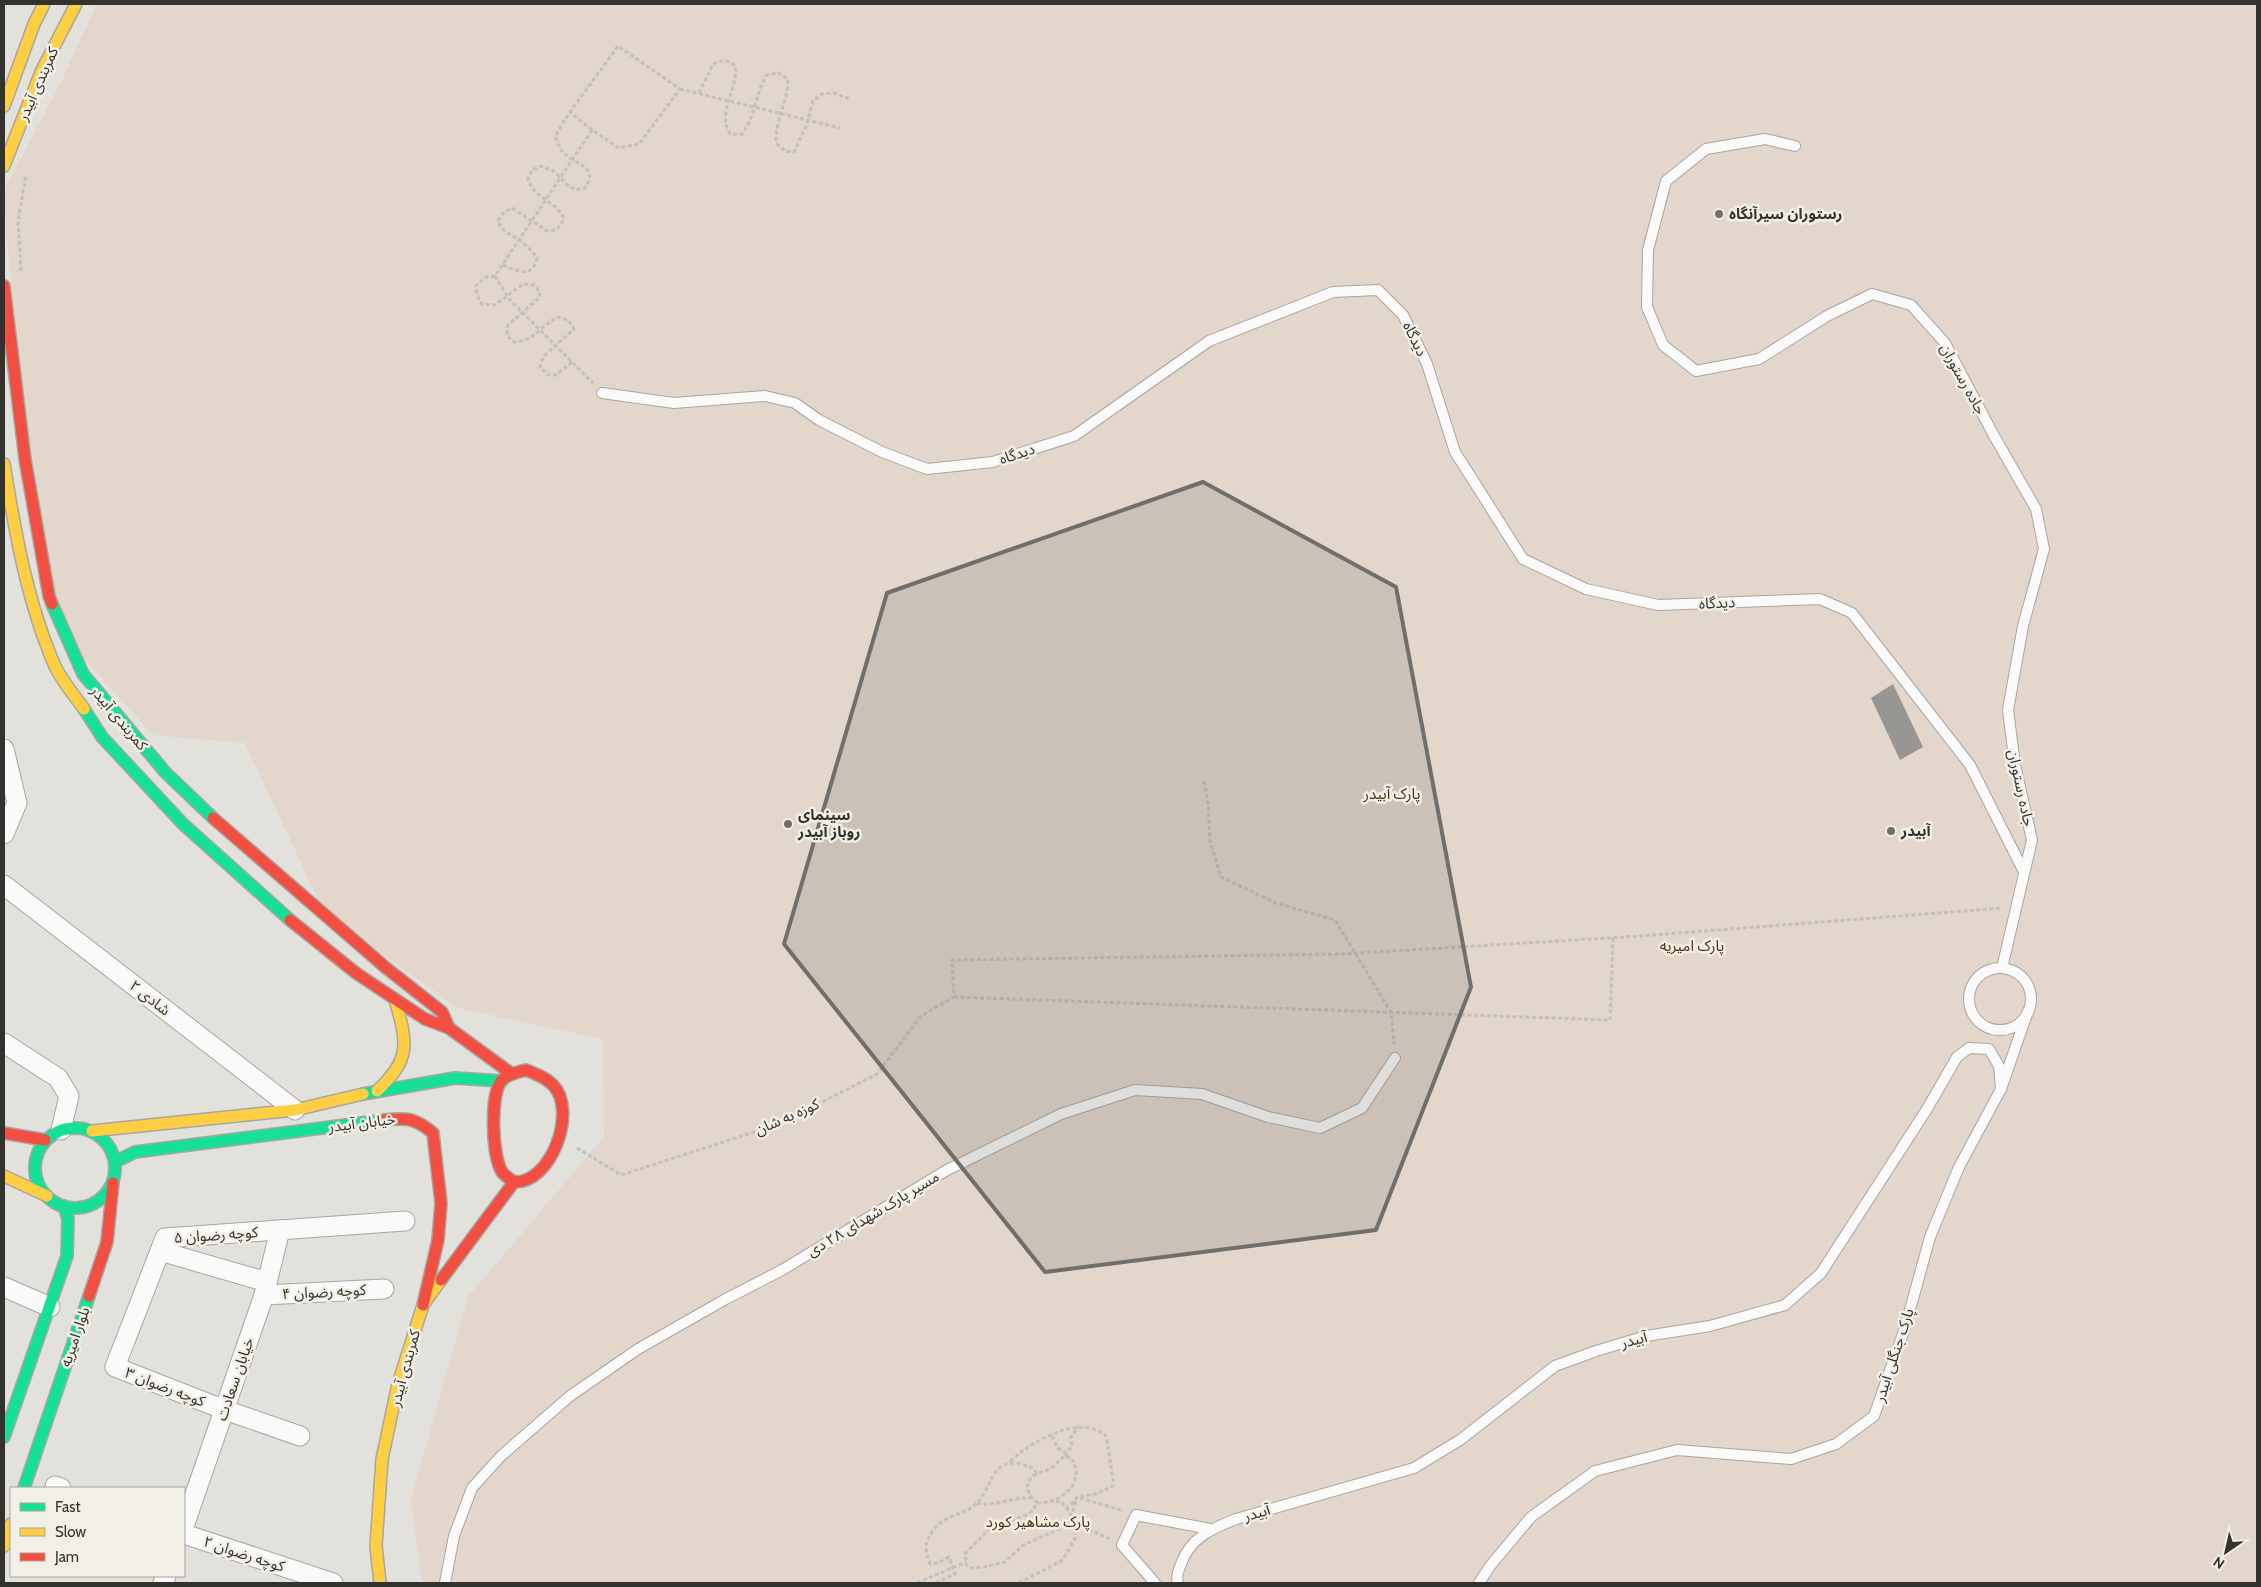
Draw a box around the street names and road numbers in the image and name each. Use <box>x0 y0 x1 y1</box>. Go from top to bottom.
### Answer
street label: کمربندی آبیدر <box>13 44 63 125</box>
street label: دیدگاه <box>1399 319 1431 359</box>
street label: جاده رستوران <box>1936 340 1990 418</box>
street label: دیدگاه <box>997 440 1037 468</box>
street label: دیدگاه <box>1699 593 1735 613</box>
street label: کمربندی آبیدر <box>86 681 152 755</box>
street label: جاده رستوران <box>2004 748 2038 828</box>
street label: شادی ۲ <box>126 977 174 1020</box>
street label: کوزه به شان <box>752 1094 823 1139</box>
street label: خیابان آبیدر <box>326 1110 397 1136</box>
street label: مسیر پارک شهدای ۲۸ دی <box>804 1167 943 1261</box>
street label: کوچه رضوان ۵ <box>173 1223 260 1248</box>
street label: کوچه رضوان ۴ <box>281 1281 367 1304</box>
street label: بلوار امیریه <box>56 1305 94 1369</box>
street label: پارک جنگلی آبیدر <box>1870 1306 1919 1405</box>
street label: کمربندی آبیدر <box>386 1327 424 1409</box>
street label: آبیدر <box>1618 1328 1650 1352</box>
street label: خیابان سعادت <box>212 1335 258 1423</box>
street label: کوچه رضوان ۳ <box>122 1363 208 1412</box>
street label: آبیدر <box>1241 1501 1273 1526</box>
street label: کوچه رضوان ۲ <box>201 1532 288 1577</box>

